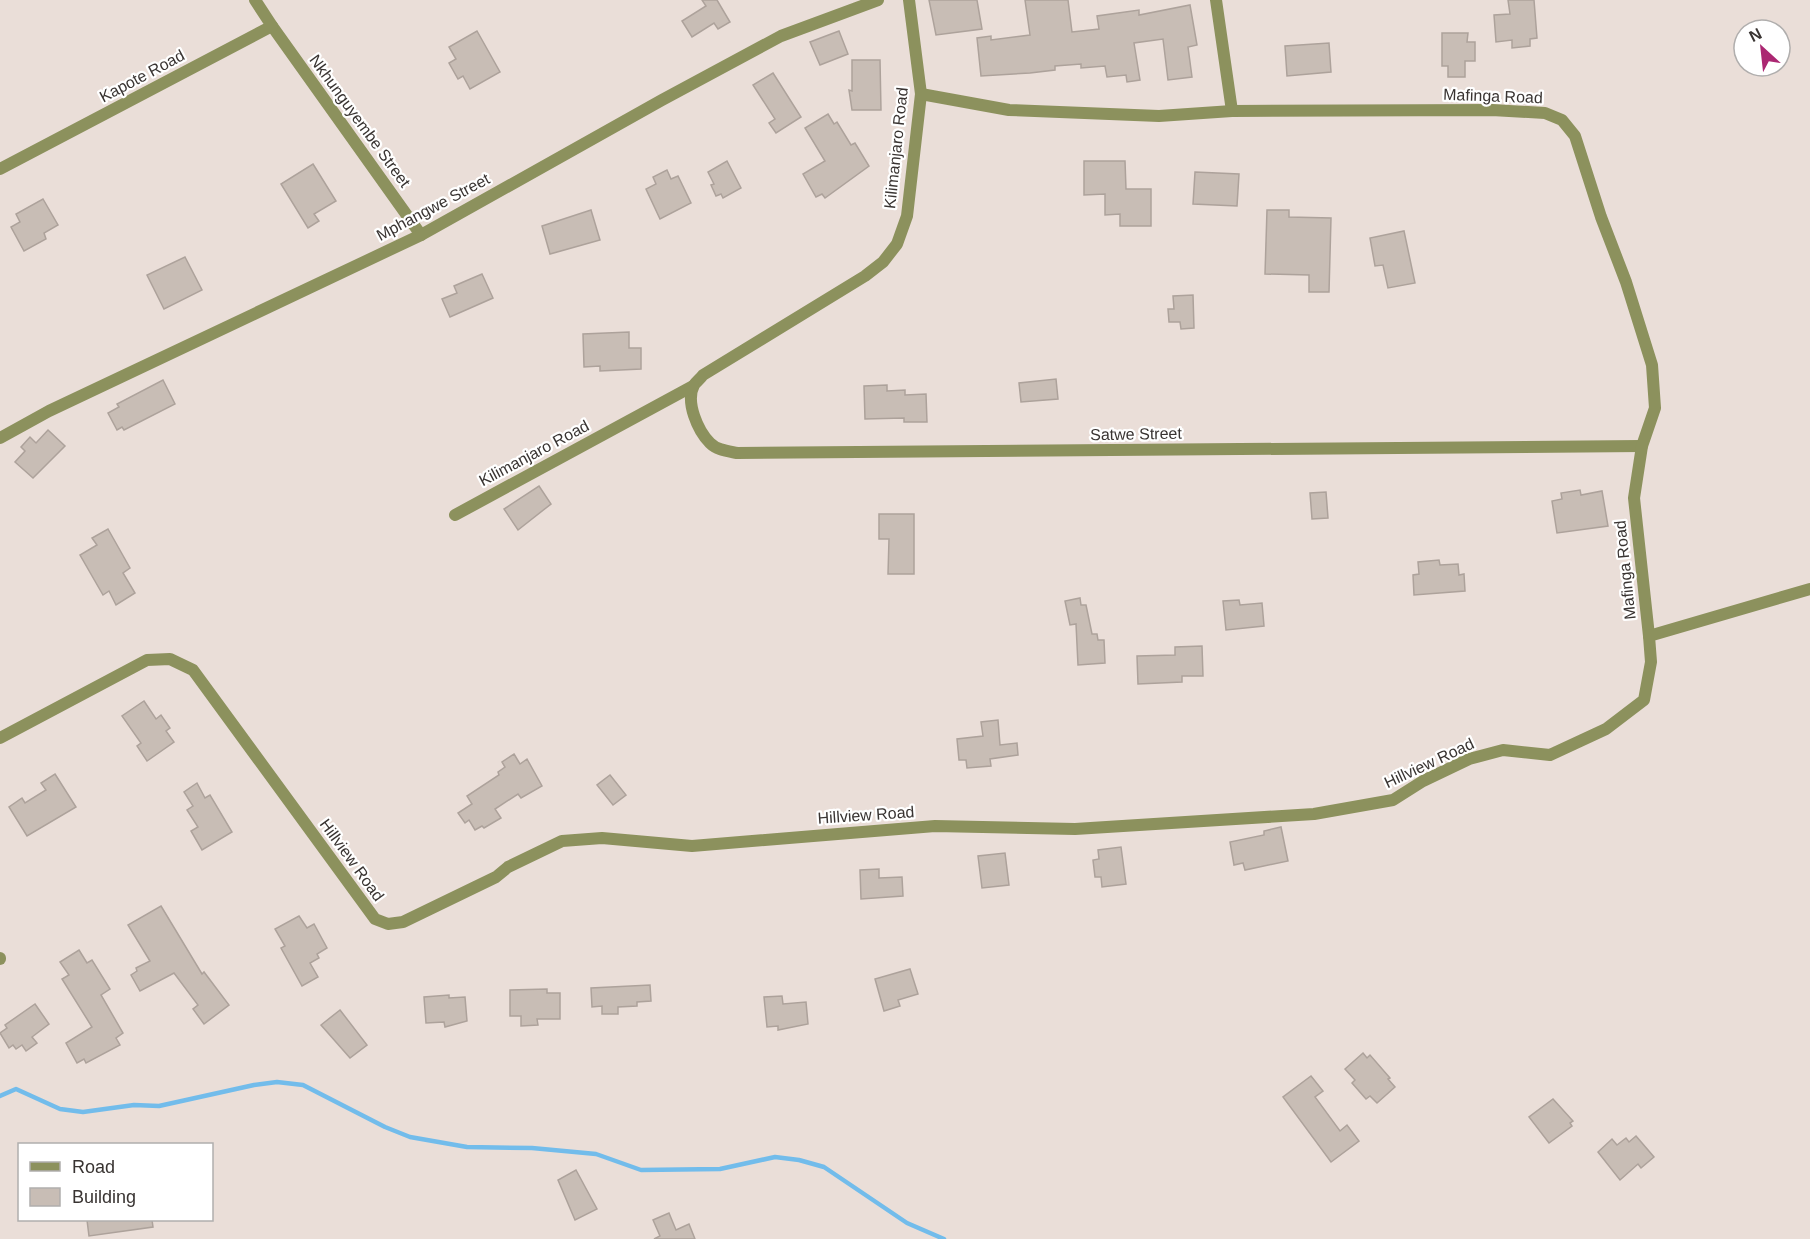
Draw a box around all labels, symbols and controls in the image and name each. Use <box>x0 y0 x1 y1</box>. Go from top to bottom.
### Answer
north arrow <box>1732 18 1792 78</box>
text: N <box>1746 25 1764 45</box>
street label: Kapote Road <box>97 47 187 105</box>
street label: Nkhunguyembe Street <box>306 52 414 191</box>
street label: Mafinga Road <box>1443 86 1543 106</box>
street label: Kilimanjaro Road <box>881 87 911 209</box>
street label: Mphangwe Street <box>374 170 493 244</box>
street label: Kilimanjaro Road <box>476 417 592 489</box>
street label: Satwe Street <box>1090 425 1182 443</box>
street label: Mafinga Road <box>1611 520 1639 620</box>
street label: Hillview Road <box>1381 735 1477 791</box>
street label: Hillview Road <box>817 803 915 827</box>
street label: Hillview Road <box>317 816 387 904</box>
legend <box>18 1143 213 1221</box>
text: Road <box>72 1157 115 1177</box>
text: Building <box>72 1187 136 1207</box>

